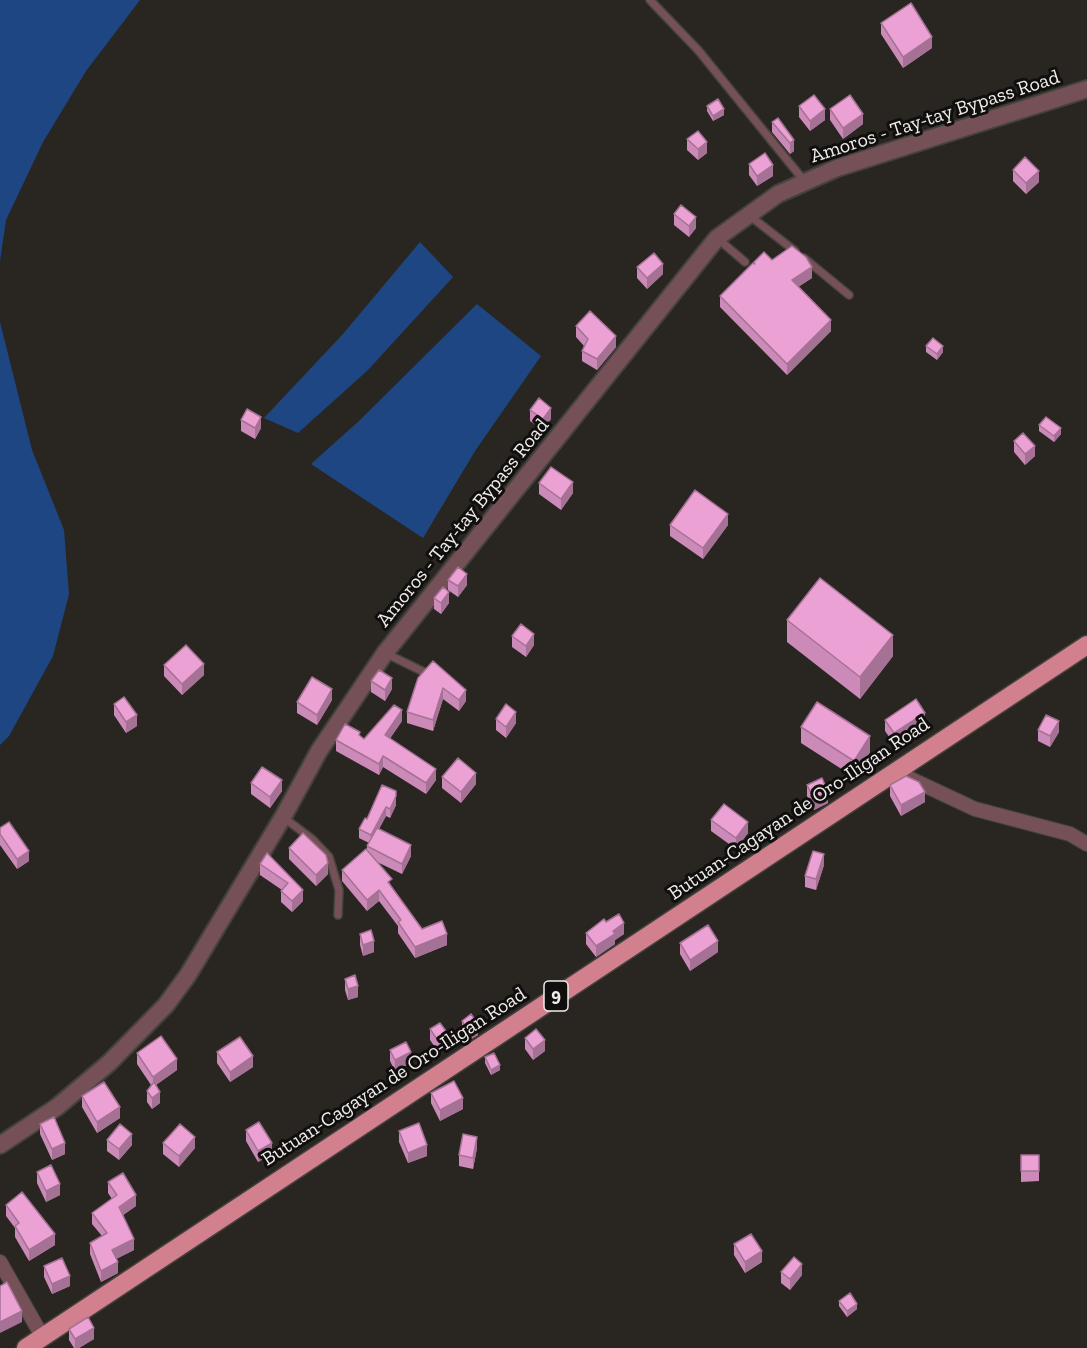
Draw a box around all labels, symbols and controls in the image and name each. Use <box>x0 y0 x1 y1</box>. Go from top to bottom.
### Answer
street label: Amoros - Tay-tay Bypass Road <box>807 65 1063 169</box>
street label: Amoros - Tay-tay Bypass Road <box>372 414 554 632</box>
street label: Butuan-Cagayan de Oro-Iligan Road <box>664 712 934 906</box>
road number: 9 <box>544 981 568 1011</box>
street label: Butuan-Cagayan de Oro-Iligan Road <box>257 983 531 1171</box>

